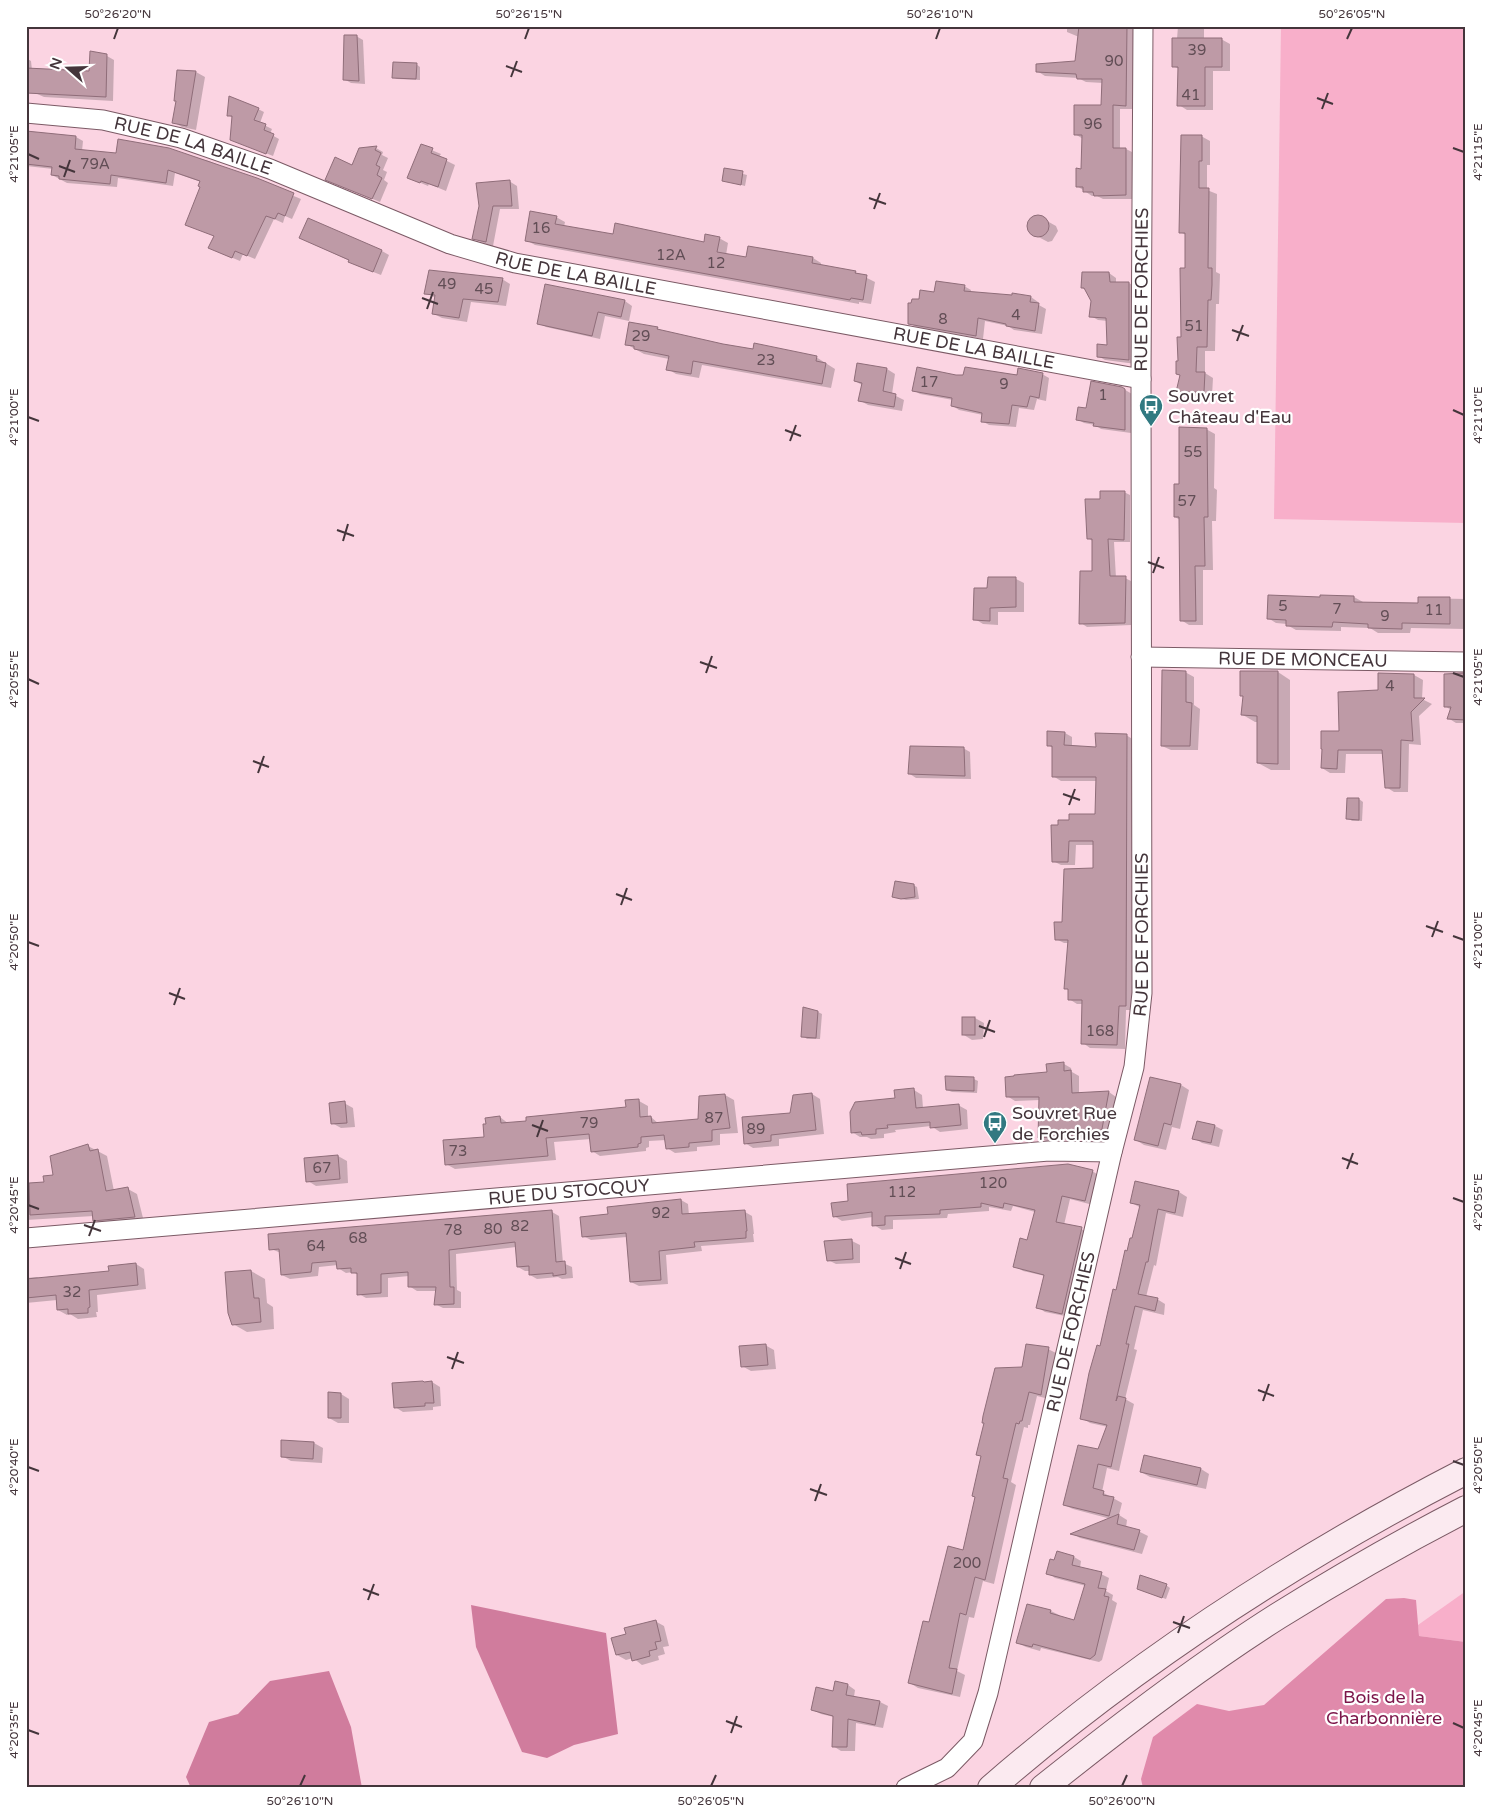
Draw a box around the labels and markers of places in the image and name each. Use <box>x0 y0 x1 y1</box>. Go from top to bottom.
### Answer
place label: Souvret Château d'Eau <box>1168 385 1292 428</box>
bus stop icon: Souvret Château d'Eau <box>1138 393 1164 427</box>
place label: Souvret Rue de Forchies <box>1012 1102 1117 1145</box>
bus stop icon: Souvret Rue de Forchies <box>982 1110 1008 1144</box>

